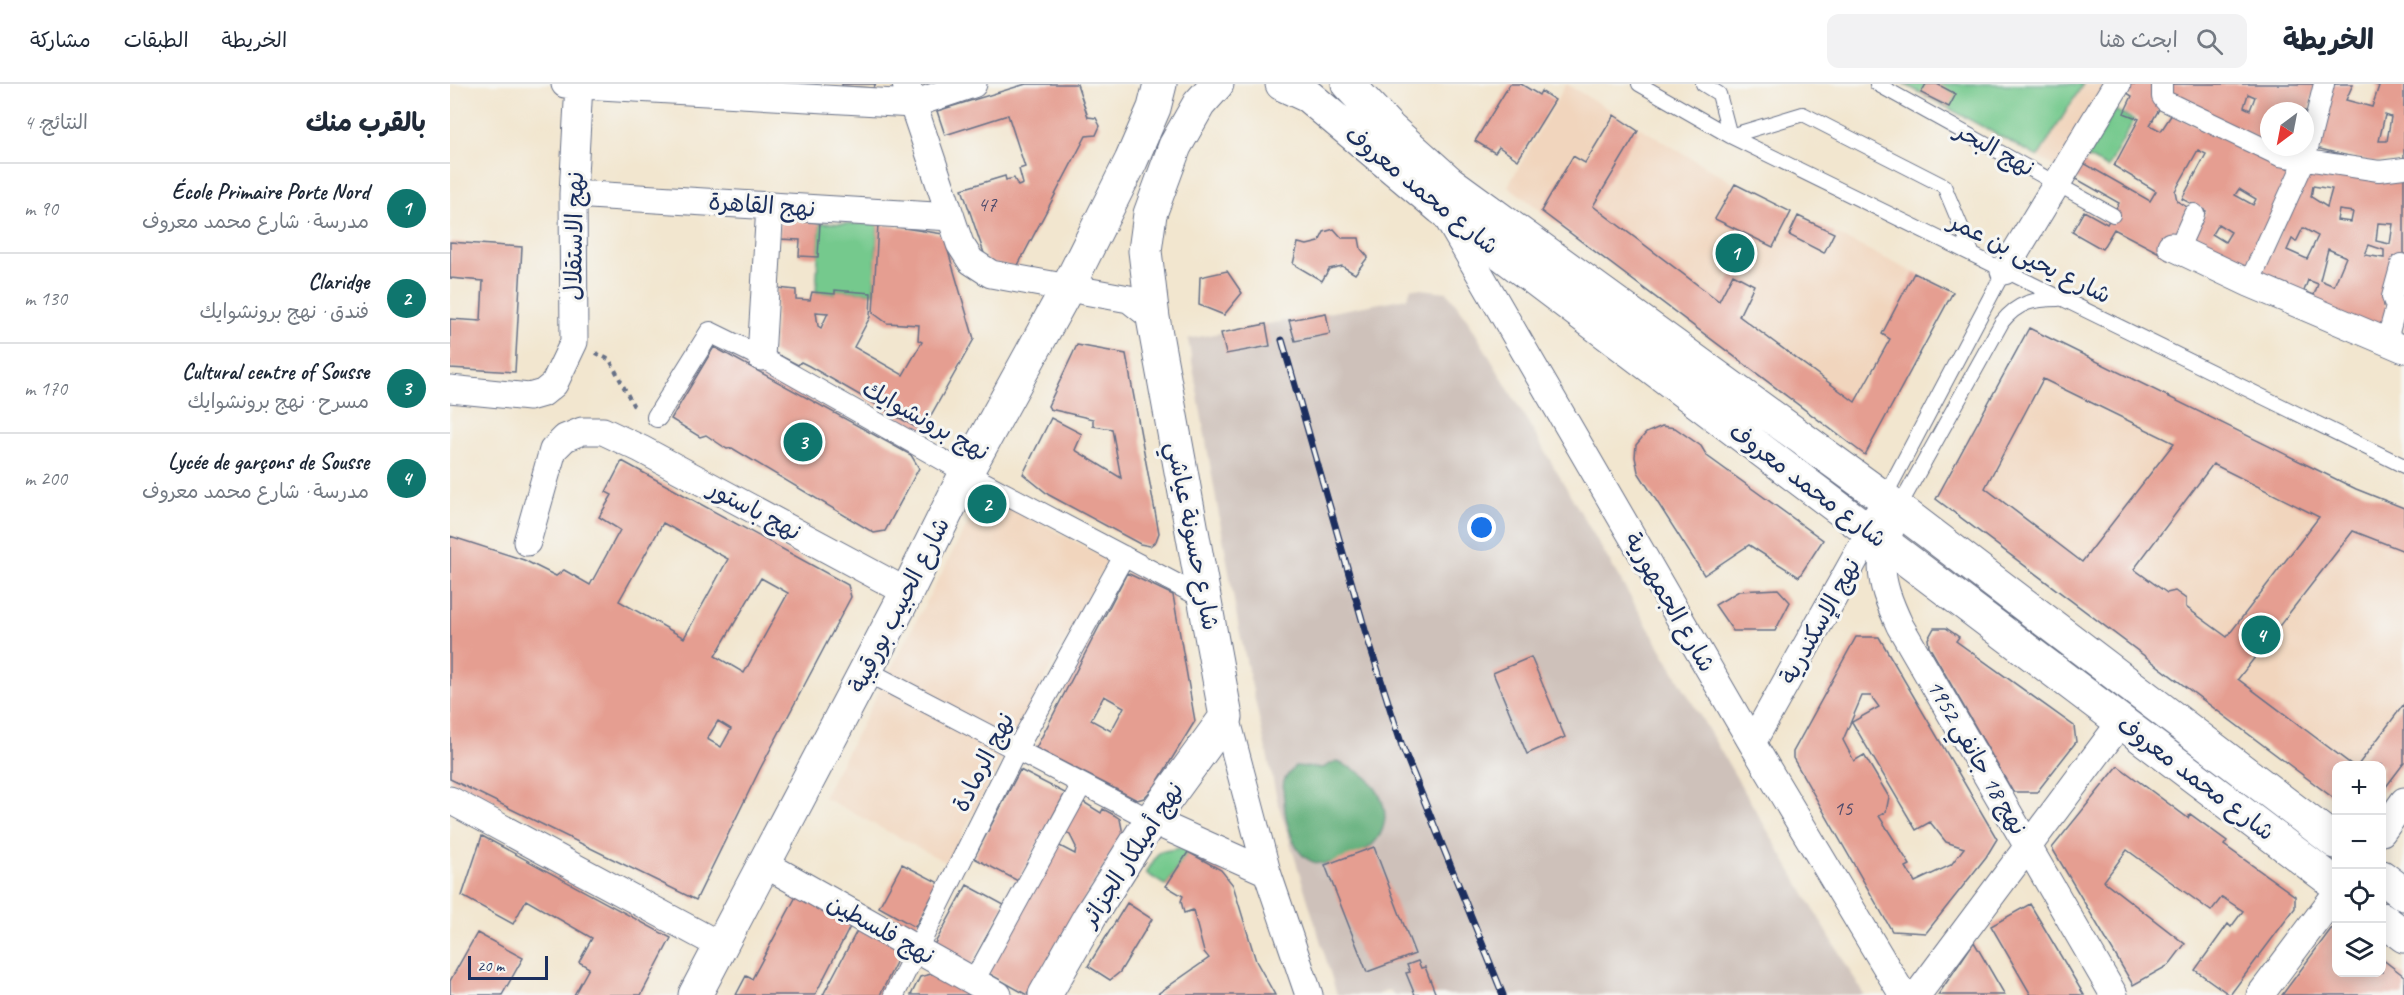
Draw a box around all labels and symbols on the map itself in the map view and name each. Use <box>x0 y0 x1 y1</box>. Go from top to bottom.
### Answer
north arrow <box>2260 102 2314 156</box>
street label: نهج البحر <box>1948 114 2040 184</box>
street label: شارع محمد معروف <box>1338 119 1505 263</box>
street label: نهج الاستقلال <box>558 171 591 301</box>
street label: نهج القاهرة <box>707 186 817 225</box>
house number: 47 <box>978 191 998 217</box>
street label: شارع يحيى بن عمر <box>1941 205 2116 312</box>
pin: 1 <box>1716 230 1754 276</box>
street label: نهج برونشوايك <box>857 373 995 468</box>
street label: شارع محمد معروف <box>1722 416 1893 556</box>
pin: 3 <box>784 420 822 464</box>
street label: شارع حسونة عياشي <box>1154 439 1226 634</box>
street label: نهج باستور <box>701 472 807 548</box>
pin: 2 <box>968 482 1006 526</box>
street label: شارع الحبيب بورقيبة <box>842 512 958 699</box>
your location <box>1467 513 1496 542</box>
street label: شارع الجمهورية <box>1616 527 1722 678</box>
street label: نهج الإسكندرية <box>1773 553 1868 690</box>
pin: 4 <box>2242 612 2280 658</box>
street label: نهج 18 جانفي 1952 <box>1915 674 2034 843</box>
street label: نهج الرمادة <box>945 707 1022 817</box>
street label: شارع محمد معروف <box>2110 709 2281 849</box>
street label: نهج أميلكار الجزائر <box>1073 776 1191 934</box>
house number: 15 <box>1834 795 1854 821</box>
street label: نهج فلسطين <box>821 887 940 972</box>
scale bar <box>468 953 548 980</box>

